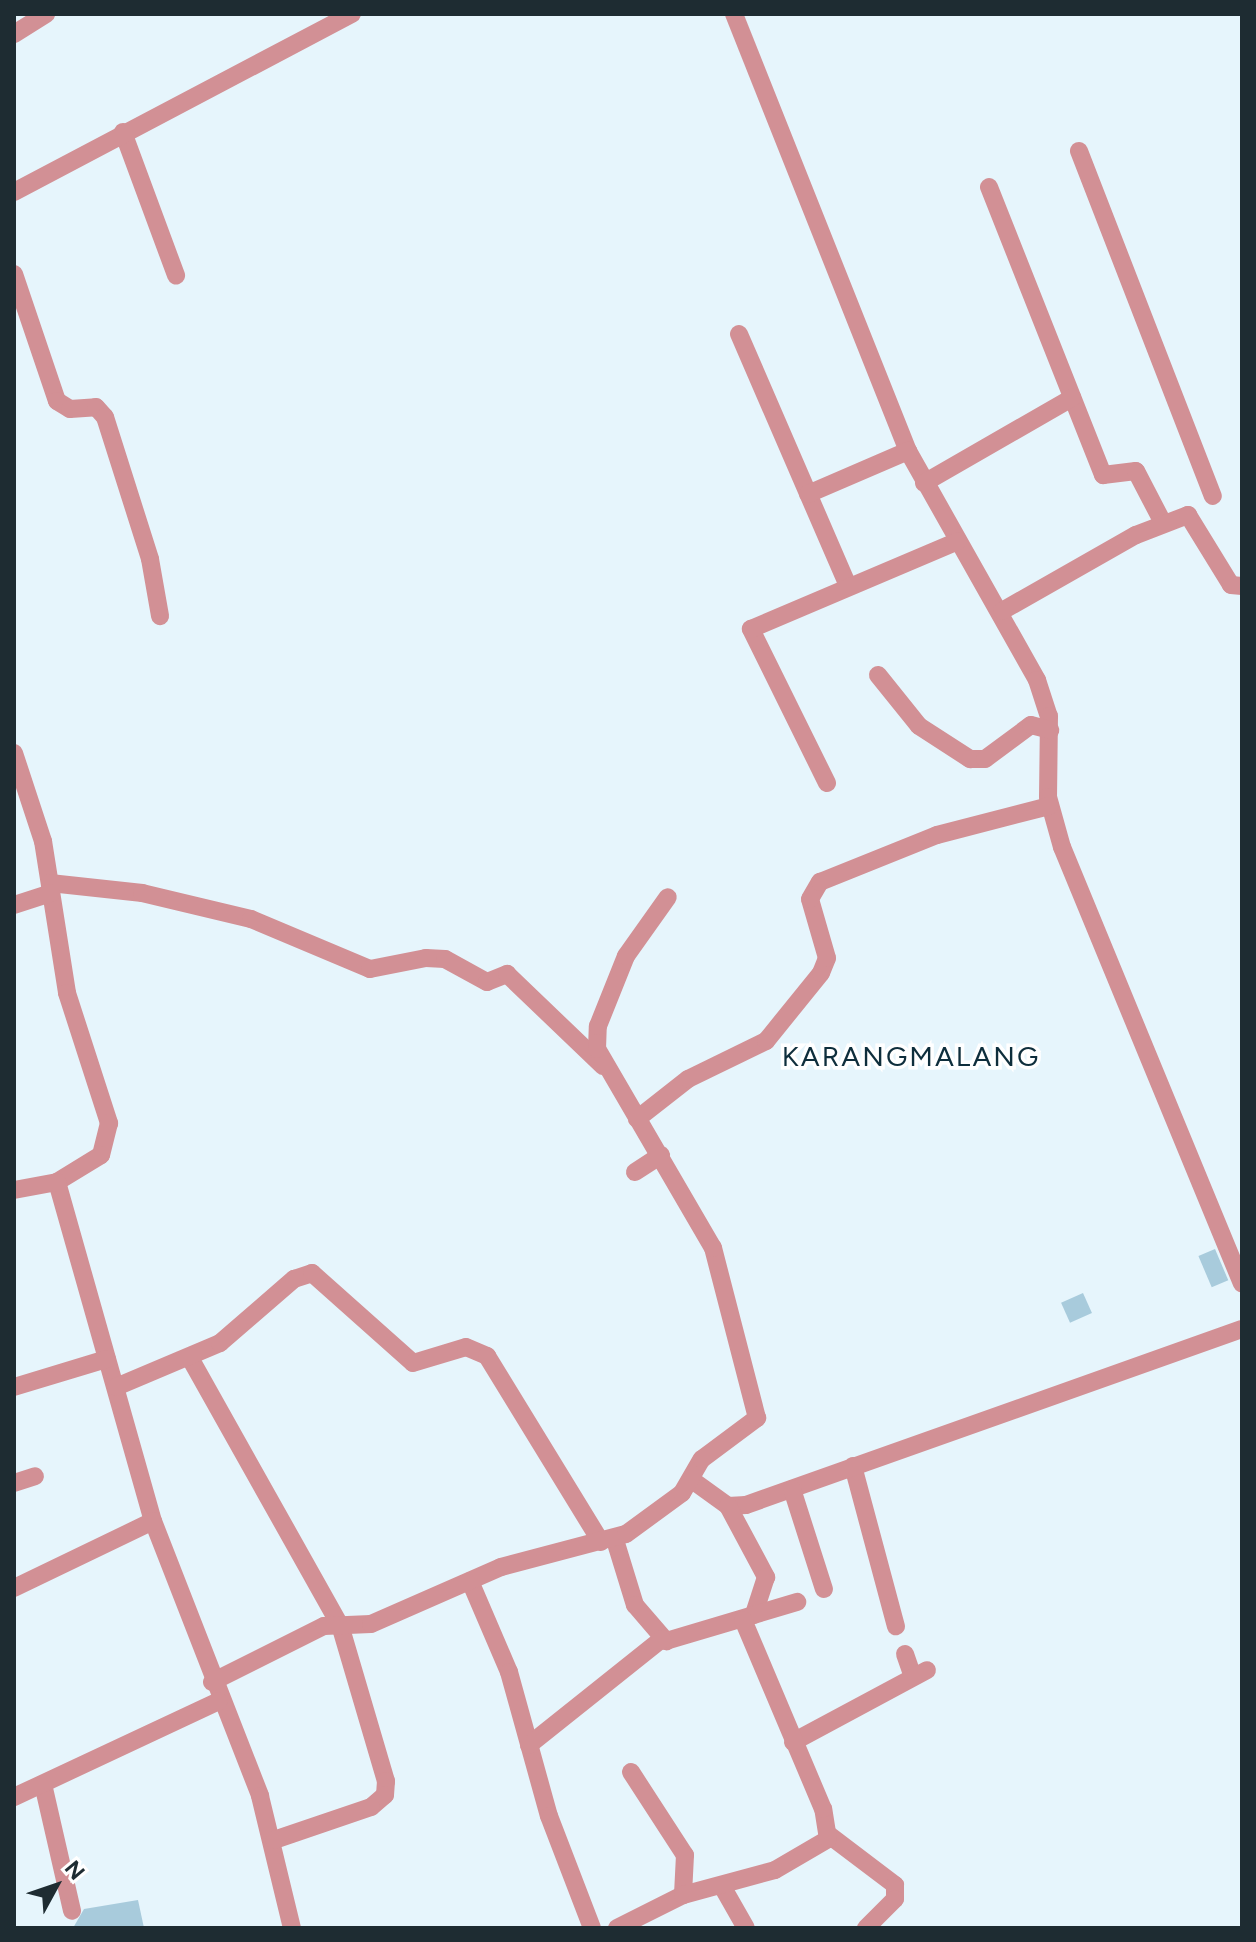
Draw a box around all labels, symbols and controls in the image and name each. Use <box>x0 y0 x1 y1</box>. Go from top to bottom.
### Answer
district label: KARANGMALANG <box>782 1039 1040 1073</box>
north arrow <box>16 1846 96 1926</box>
text: N <box>59 1855 91 1885</box>

